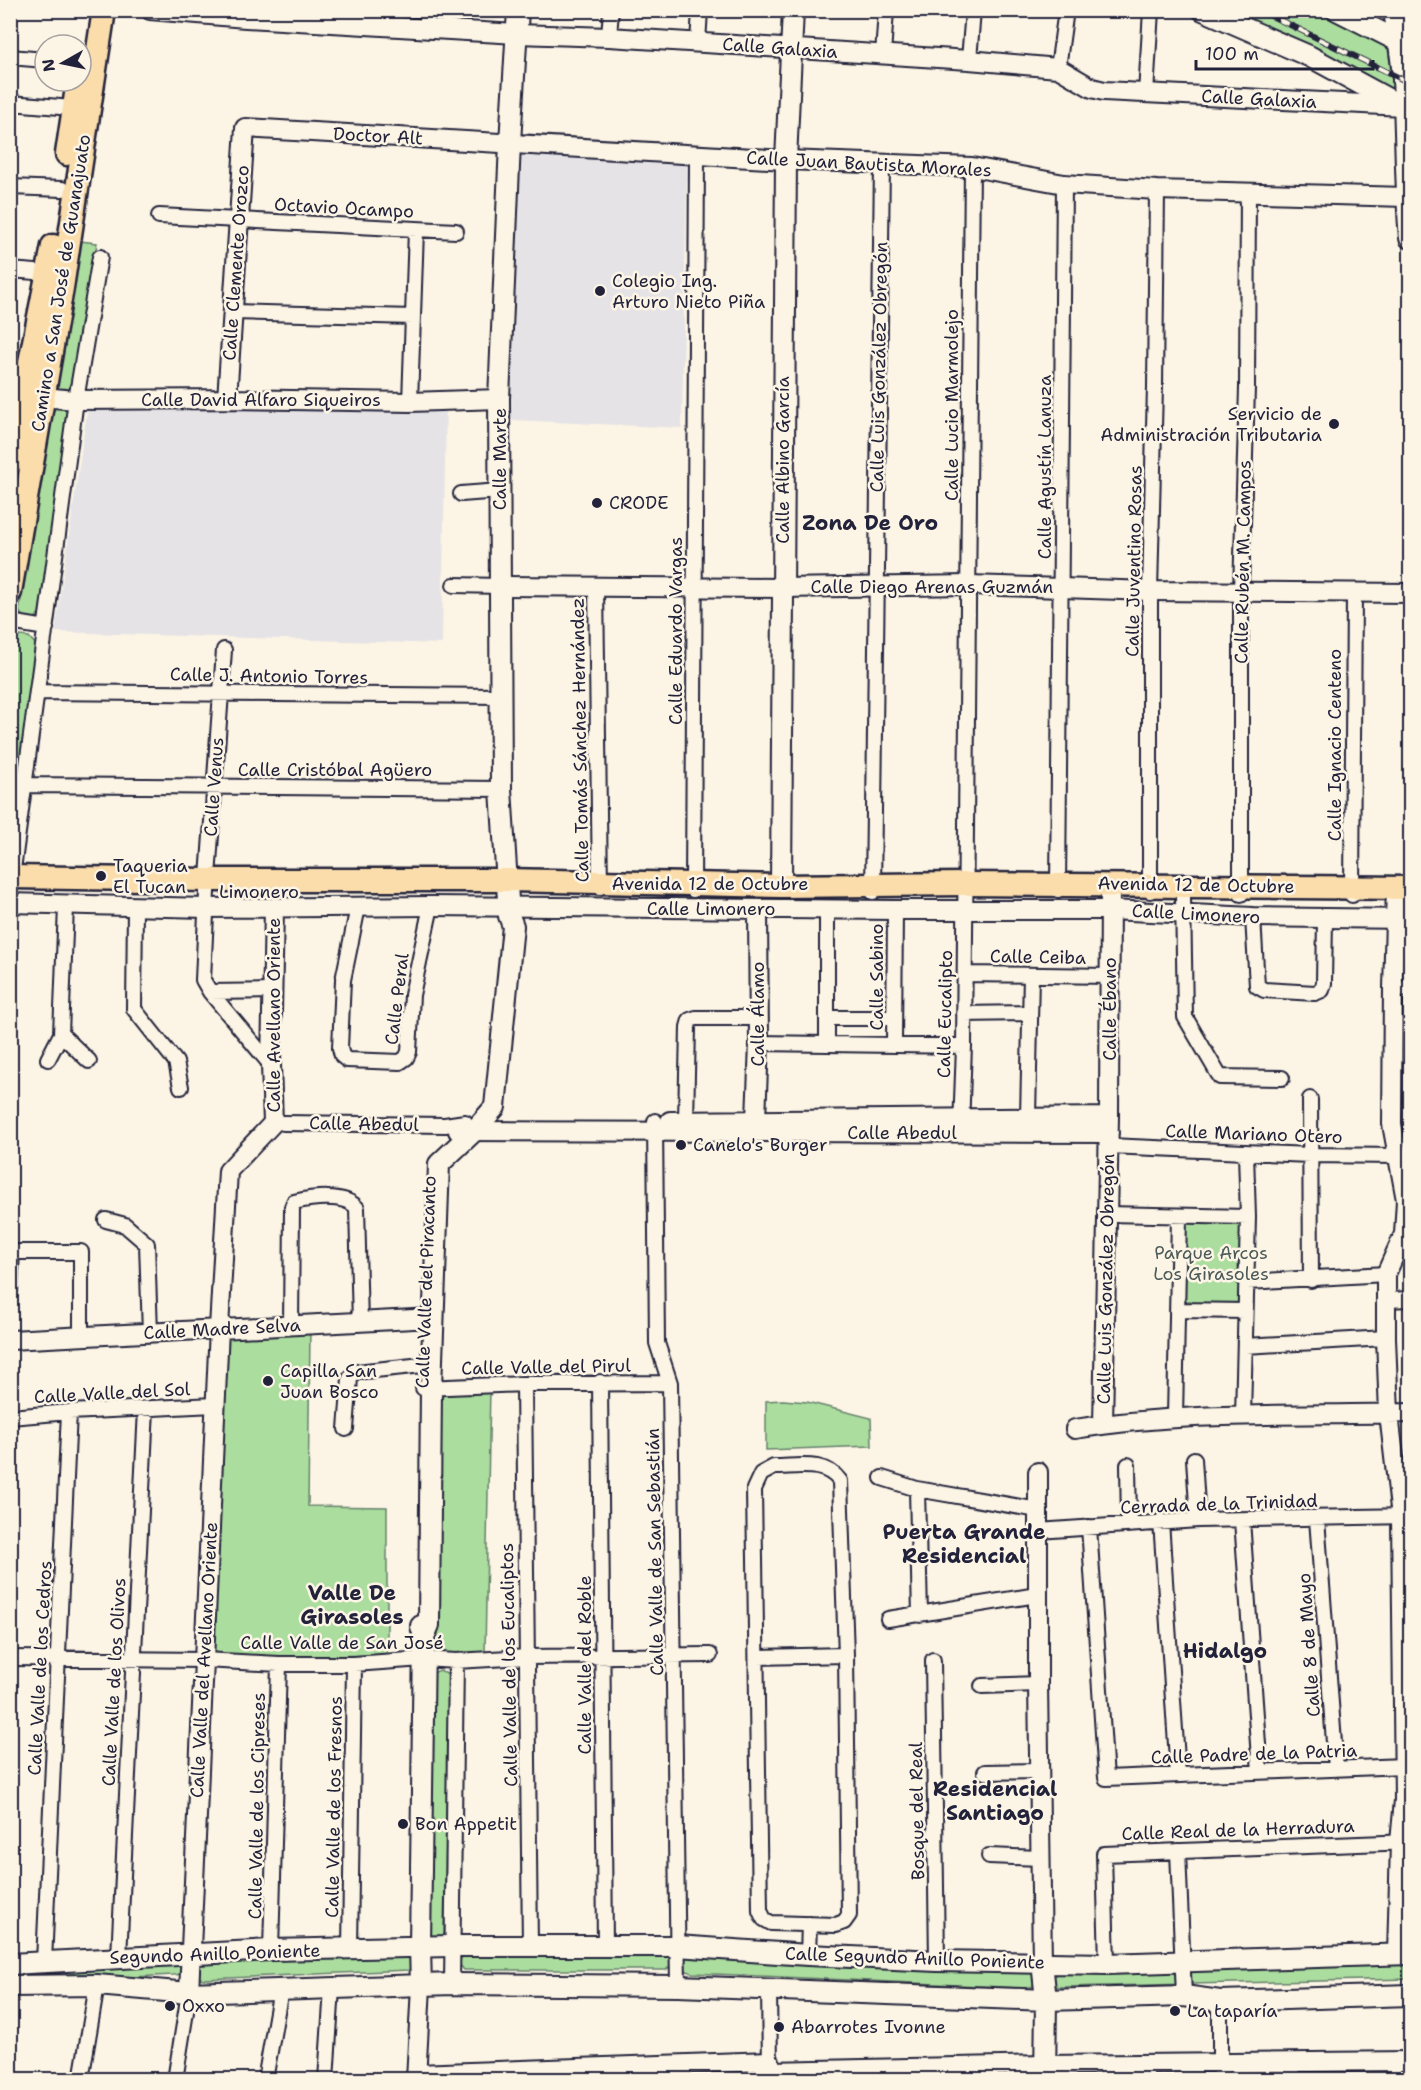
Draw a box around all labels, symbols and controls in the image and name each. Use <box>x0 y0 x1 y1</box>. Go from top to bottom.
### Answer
street label: Calle Galaxia <box>721 32 839 64</box>
north arrow <box>33 33 93 93</box>
scale bar <box>1196 33 1373 71</box>
text: 100 m <box>1205 42 1259 66</box>
text: N <box>37 57 60 73</box>
street label: Calle Galaxia <box>1201 84 1317 114</box>
street label: Doctor Alt <box>332 122 424 150</box>
street label: Camino a San José de Guanajuato <box>26 133 96 433</box>
street label: Calle Juan Bautista Morales <box>746 146 992 182</box>
street label: Calle Clemente Orozco <box>217 164 255 362</box>
street label: Octavio Ocampo <box>273 192 415 224</box>
street label: Calle Luis González Obregón <box>865 241 893 493</box>
place label: Colegio Ing. Arturo Nieto Piña <box>612 269 765 314</box>
marker: Colegio Ing. Arturo Nieto Piña <box>593 284 607 298</box>
street label: Calle Lucio Marmolejo <box>940 309 964 501</box>
street label: Calle Agustín Lanuza <box>1033 375 1057 559</box>
street label: Calle Albino García <box>771 376 795 544</box>
street label: Calle David Alfaro Siqueiros <box>141 388 381 412</box>
place label: Servicio de Administración Tributaria <box>1100 402 1322 447</box>
street label: Calle Marte <box>488 408 512 510</box>
marker: Servicio de Administración Tributaria <box>1327 417 1341 431</box>
street label: Calle Rubén M. Campos <box>1229 460 1257 664</box>
street label: Calle Juventino Rosas <box>1120 465 1148 657</box>
place label: CRODE <box>609 491 668 515</box>
marker: CRODE <box>590 496 604 510</box>
district label: Zona De Oro <box>802 509 938 537</box>
street label: Calle Eduardo Vargas <box>664 537 688 725</box>
street label: Calle Diego Arenas Guzmán <box>811 575 1053 599</box>
street label: Calle Tomás Sánchez Hernández <box>566 597 594 883</box>
street label: Calle Ignacio Centeno <box>1323 649 1347 841</box>
street label: Calle J. Antonio Torres <box>170 662 368 690</box>
street label: Calle Venus <box>199 736 229 838</box>
street label: Calle Cristóbal Agüero <box>238 758 432 782</box>
place label: Taqueria El Tucan <box>113 854 188 899</box>
marker: Taqueria El Tucan <box>94 869 108 883</box>
street label: Avenida 12 de Octubre <box>1097 871 1295 899</box>
street label: Avenida 12 de Octubre <box>612 872 808 896</box>
street label: Limonero <box>219 880 299 904</box>
street label: Calle Limonero <box>647 897 775 921</box>
street label: Calle Limonero <box>1131 899 1261 929</box>
street label: Calle Avellano Oriente <box>262 918 286 1112</box>
street label: Calle Sabino <box>865 924 889 1030</box>
street label: Calle Ceiba <box>990 944 1086 970</box>
street label: Calle Eucalipto <box>932 950 958 1078</box>
street label: Calle Peral <box>379 951 415 1046</box>
street label: Calle Ébano <box>1098 957 1122 1061</box>
street label: Calle Álamo <box>746 962 770 1066</box>
street label: Calle Abedul <box>309 1111 420 1137</box>
street label: Calle Mariano Otero <box>1165 1119 1343 1149</box>
street label: Calle Abedul <box>847 1121 957 1145</box>
place label: Canelo's Burger <box>693 1133 827 1157</box>
marker: Canelo's Burger <box>674 1138 688 1152</box>
street label: Calle Luis González Obregón <box>1092 1153 1120 1405</box>
street label: Calle Valle del Piracanto <box>410 1175 442 1389</box>
park label: Parque Arcos Los Girasoles <box>1153 1241 1269 1286</box>
street label: Calle Madre Selva <box>143 1313 301 1345</box>
street label: Calle Valle del Pirul <box>461 1354 632 1380</box>
place label: Capilla San Juan Bosco <box>280 1359 379 1404</box>
marker: Capilla San Juan Bosco <box>261 1374 275 1388</box>
street label: Calle Valle del Sol <box>33 1377 191 1409</box>
street label: Calle Valle de San Sebastián <box>641 1428 669 1676</box>
street label: Cerrada de la Trinidad <box>1120 1489 1318 1519</box>
district label: Puerta Grande Residencial <box>882 1518 1046 1570</box>
street label: Calle Valle del Avellano Oriente <box>185 1521 223 1799</box>
street label: Calle Valle de los Eucaliptos <box>495 1543 523 1787</box>
street label: Calle Valle de los Cedros <box>22 1560 58 1776</box>
street label: Calle 8 de Mayo <box>1292 1572 1326 1718</box>
street label: Calle Valle del Roble <box>573 1575 597 1755</box>
street label: Calle Valle de los Olivos <box>97 1577 131 1787</box>
district label: Valle De Girasoles <box>300 1579 404 1631</box>
street label: Calle Valle de San José <box>240 1631 444 1655</box>
district label: Hidalgo <box>1183 1637 1267 1665</box>
street label: Calle Valle de los Cipreses <box>243 1692 271 1920</box>
street label: Calle Valle de los Fresnos <box>320 1696 348 1918</box>
street label: Calle Padre de la Patria <box>1150 1738 1358 1770</box>
street label: Bosque del Real <box>904 1741 930 1880</box>
district label: Residencial Santiago <box>933 1775 1057 1827</box>
place label: Bon Appetit <box>415 1812 517 1836</box>
street label: Calle Real de la Herradura <box>1121 1814 1355 1846</box>
marker: Bon Appetit <box>396 1817 410 1831</box>
street label: Segundo Anillo Poniente <box>109 1938 321 1970</box>
street label: Calle Segundo Anillo Poniente <box>785 1941 1045 1975</box>
place label: Oxxo <box>182 1994 225 2018</box>
marker: Oxxo <box>163 1999 177 2013</box>
place label: La taparía <box>1187 1999 1278 2023</box>
marker: La taparía <box>1168 2004 1182 2018</box>
place label: Abarrotes Ivonne <box>791 2015 946 2039</box>
marker: Abarrotes Ivonne <box>772 2020 786 2034</box>

